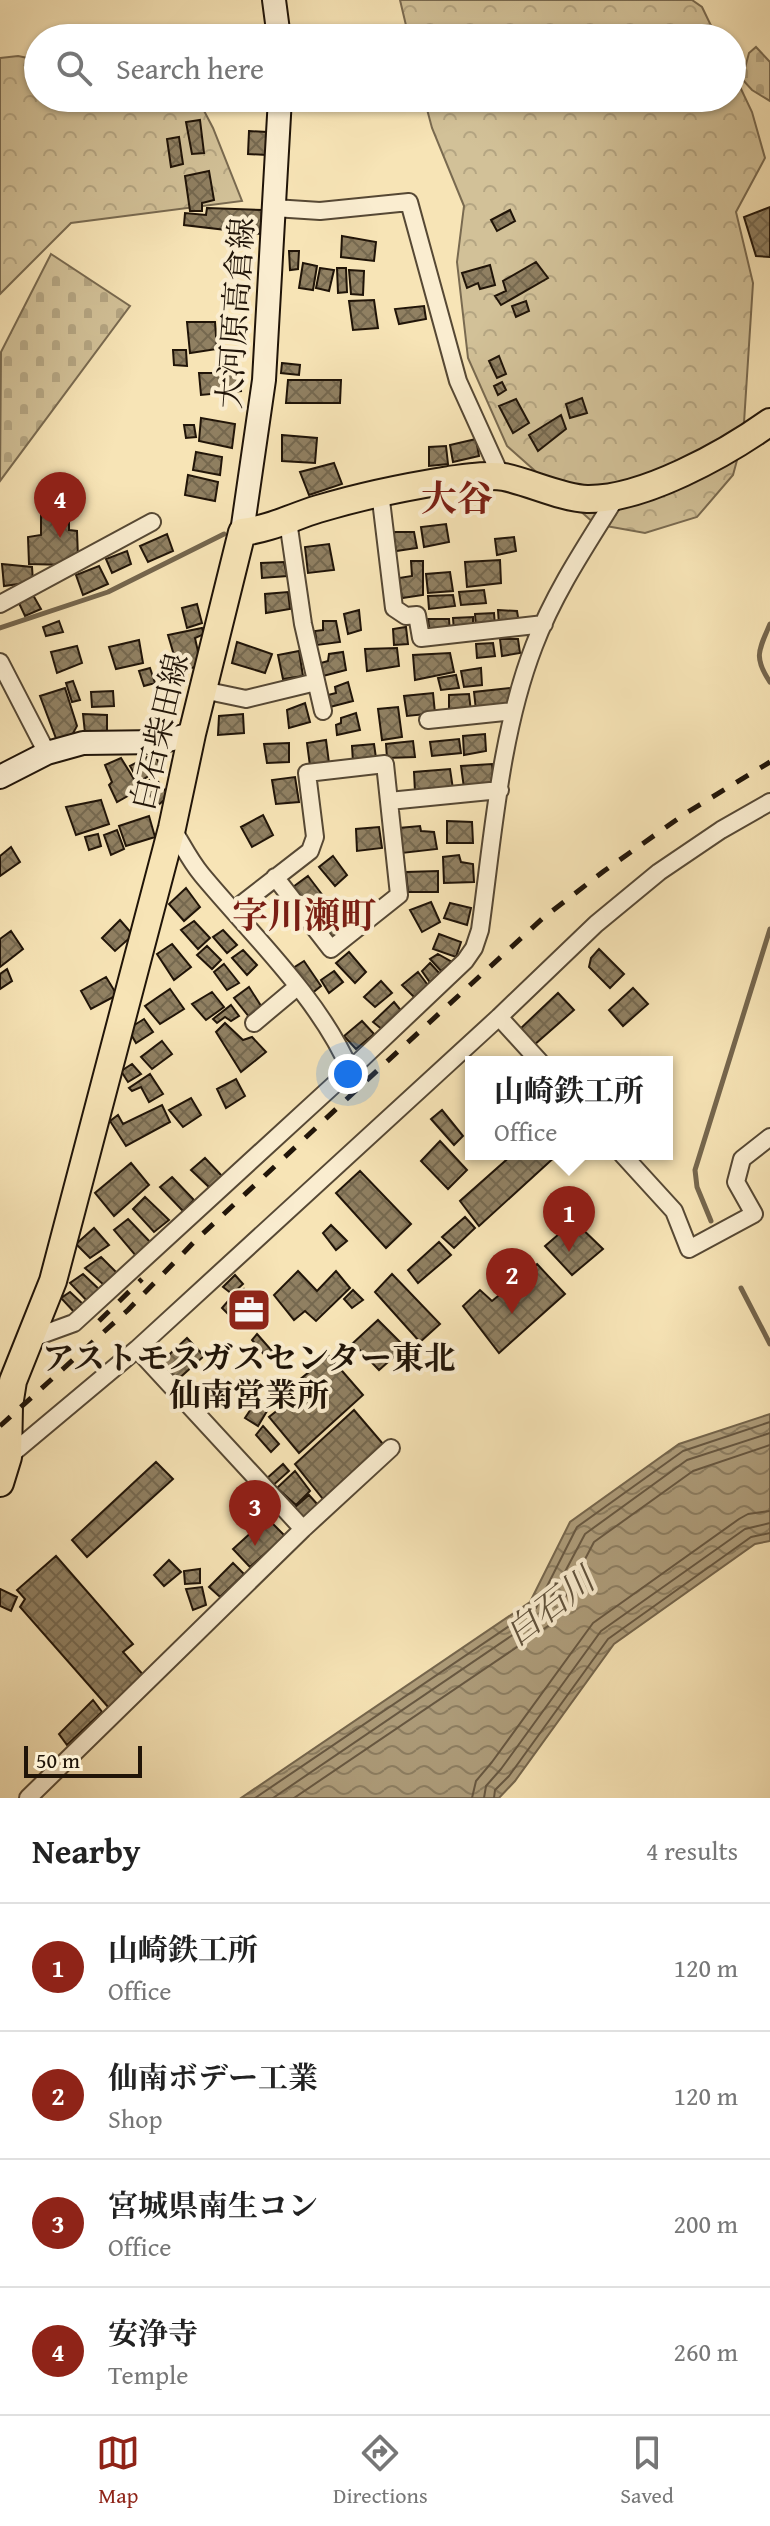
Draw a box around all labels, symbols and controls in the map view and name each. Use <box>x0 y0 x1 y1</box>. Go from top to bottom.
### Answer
search box <box>24 24 746 112</box>
icon: search <box>52 46 96 90</box>
text: Search here <box>116 46 264 90</box>
street label: 大河原高倉線 <box>205 216 265 410</box>
district label: 大谷 <box>421 471 493 524</box>
pin: 4 <box>34 472 86 538</box>
street label: 白石柴田線 <box>118 649 200 815</box>
district label: 字川瀬町 <box>232 888 376 941</box>
your location <box>328 1054 368 1094</box>
popup <box>465 1056 673 1160</box>
text: 山崎鉄工所 <box>494 1068 644 1112</box>
text: Office <box>494 1112 558 1151</box>
pin: 1 <box>543 1186 595 1252</box>
pin: 2 <box>486 1248 538 1314</box>
office icon: アストモスガスセンター東北 仙南営業所 <box>225 1286 273 1334</box>
place label: アストモスガスセンター東北 仙南営業所 <box>42 1334 456 1418</box>
pin: 3 <box>229 1480 281 1546</box>
water label: 白石川 <box>494 1553 607 1657</box>
scale bar <box>24 1742 142 1778</box>
text: 50 m <box>36 1744 80 1776</box>
text: Nearby <box>32 1826 141 1875</box>
text: 4 results <box>646 1831 738 1870</box>
text: 山崎鉄工所 <box>108 1927 258 1971</box>
text: 1 <box>51 1948 65 1987</box>
text: 120 m <box>673 1948 738 1987</box>
text: Office <box>108 1971 172 2010</box>
text: 仙南ボデー工業 <box>108 2055 318 2099</box>
text: 2 <box>51 2076 65 2115</box>
text: 120 m <box>673 2076 738 2115</box>
text: Shop <box>108 2099 163 2138</box>
text: 宮城県南生コン <box>108 2183 318 2227</box>
text: 3 <box>51 2204 65 2243</box>
text: 200 m <box>673 2204 738 2243</box>
text: Office <box>108 2227 172 2266</box>
text: 安浄寺 <box>108 2311 198 2355</box>
text: 4 <box>51 2332 65 2371</box>
text: 260 m <box>673 2332 738 2371</box>
text: Temple <box>108 2355 189 2394</box>
tab: Map <box>96 2431 140 2511</box>
tab: Directions <box>333 2431 428 2511</box>
tab: Saved <box>620 2431 674 2511</box>

